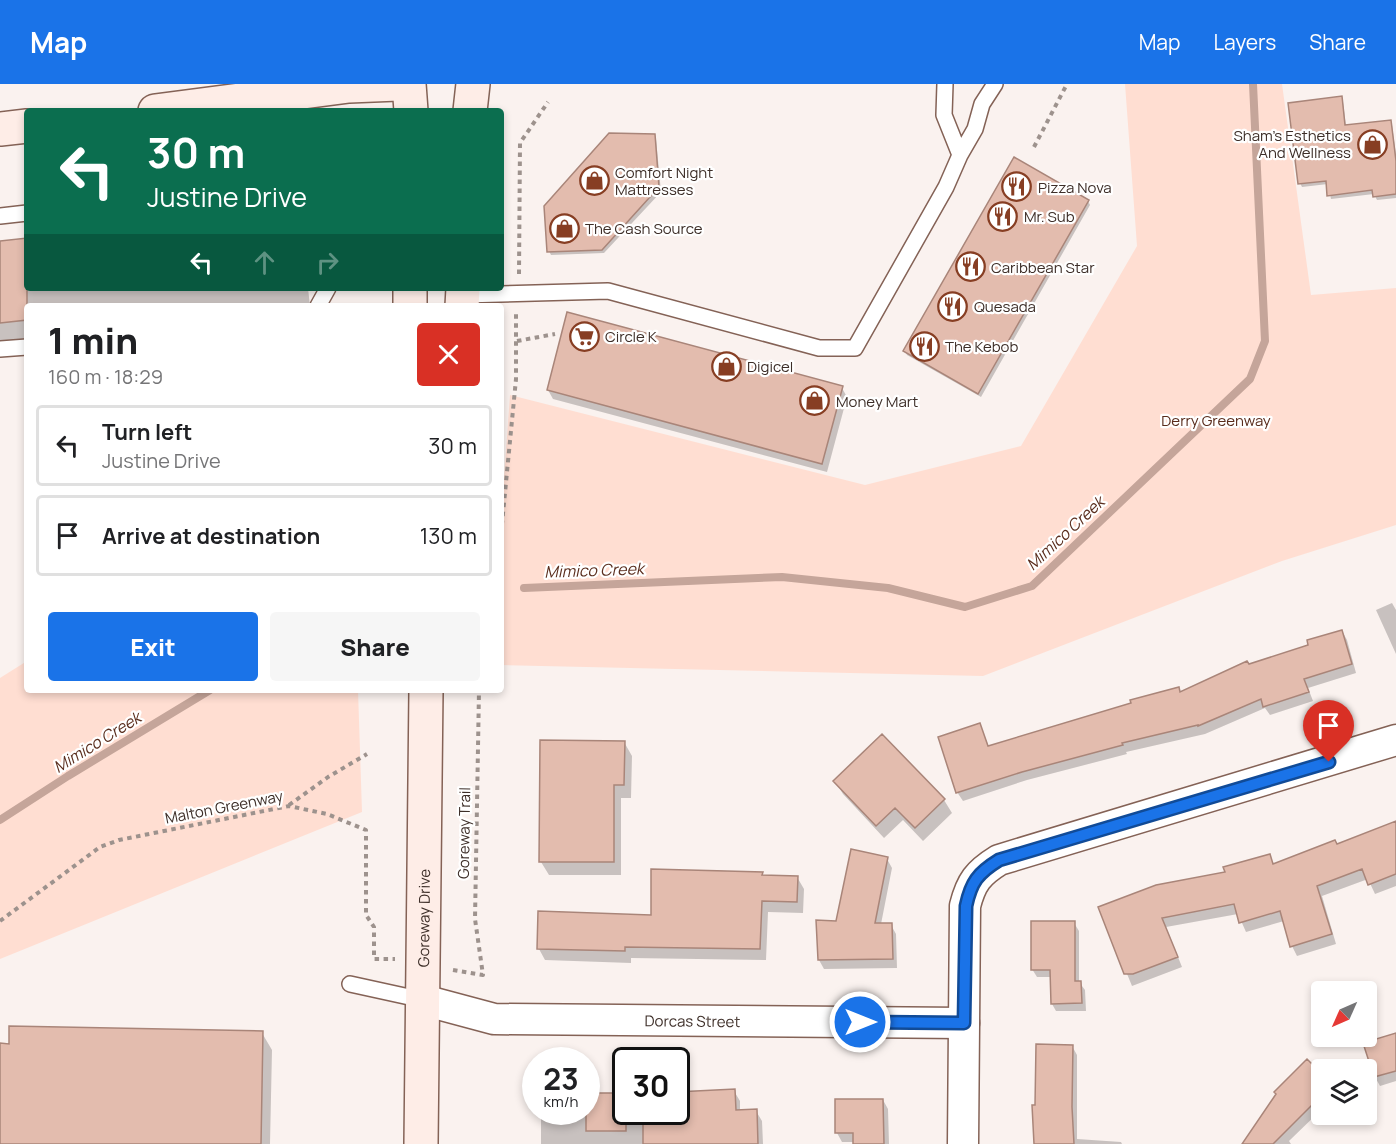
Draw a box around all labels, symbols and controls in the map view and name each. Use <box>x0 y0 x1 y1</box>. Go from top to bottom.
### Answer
text: Map <box>30 23 87 61</box>
text: Map <box>1139 28 1180 56</box>
text: Layers <box>1213 28 1276 56</box>
text: Share <box>1309 28 1366 56</box>
text: 30 m <box>147 123 245 181</box>
place label: Sham’s Esthetics And Wellness <box>1234 125 1351 163</box>
shop icon: Sham’s Esthetics And Wellness <box>1356 128 1388 160</box>
icon: left <box>48 132 126 210</box>
place label: Comfort Night Mattresses <box>615 162 713 200</box>
shop icon: Comfort Night Mattresses <box>578 165 610 197</box>
restaurant icon: Pizza Nova <box>1001 171 1033 203</box>
place label: Pizza Nova <box>1038 177 1112 198</box>
text: Justine Drive <box>147 178 307 215</box>
restaurant icon: Mr. Sub <box>987 200 1019 232</box>
place label: Mr. Sub <box>1024 206 1075 227</box>
shop icon: The Cash Source <box>548 212 580 244</box>
place label: The Cash Source <box>585 218 703 239</box>
icon: left <box>185 246 218 279</box>
icon: ahead <box>248 246 281 279</box>
icon: right <box>311 246 344 279</box>
restaurant icon: Caribbean Star <box>954 251 986 283</box>
place label: Caribbean Star <box>991 257 1095 278</box>
restaurant icon: Quesada <box>937 290 969 322</box>
place label: Quesada <box>974 296 1036 317</box>
text: 1 min <box>48 316 138 365</box>
supermarket icon: Circle K <box>568 320 600 352</box>
button: close <box>417 323 480 386</box>
place label: Circle K <box>605 326 657 347</box>
restaurant icon: The Kebob <box>908 330 940 362</box>
place label: The Kebob <box>945 336 1018 357</box>
shop icon: Digicel <box>710 350 742 382</box>
place label: Digicel <box>747 356 793 377</box>
text: 160 m · 18:29 <box>48 363 163 390</box>
shop icon: Money Mart <box>799 385 831 417</box>
place label: Money Mart <box>836 391 918 412</box>
park label: Derry Greenway <box>1161 410 1271 431</box>
text: Turn left <box>102 417 192 447</box>
icon: left <box>51 429 84 462</box>
text: 30 m <box>428 431 477 461</box>
text: Justine Drive <box>102 447 221 474</box>
water label: Mimico Creek <box>1021 490 1110 575</box>
icon: arrive <box>51 519 84 552</box>
text: Arrive at destination <box>102 521 320 551</box>
text: 130 m <box>420 521 477 551</box>
water label: Mimico Creek <box>544 557 646 583</box>
button: Exit <box>48 612 258 681</box>
button: Share <box>270 612 480 681</box>
pin <box>1303 700 1354 762</box>
water label: Mimico Creek <box>49 705 147 778</box>
icon: arrive <box>1312 709 1345 742</box>
street label: Malton Greenway <box>163 785 285 829</box>
street label: Goreway Trail <box>453 787 475 879</box>
street label: Goreway Drive <box>412 869 435 967</box>
north arrow <box>1311 981 1377 1047</box>
map controls <box>1311 981 1377 1125</box>
position arrow <box>828 990 892 1054</box>
street label: Dorcas Street <box>645 1010 740 1032</box>
speed limit sign: 30 <box>612 1047 690 1125</box>
text: 23 <box>543 1058 579 1099</box>
button: layers <box>1311 1059 1377 1125</box>
text: km/h <box>544 1091 578 1112</box>

